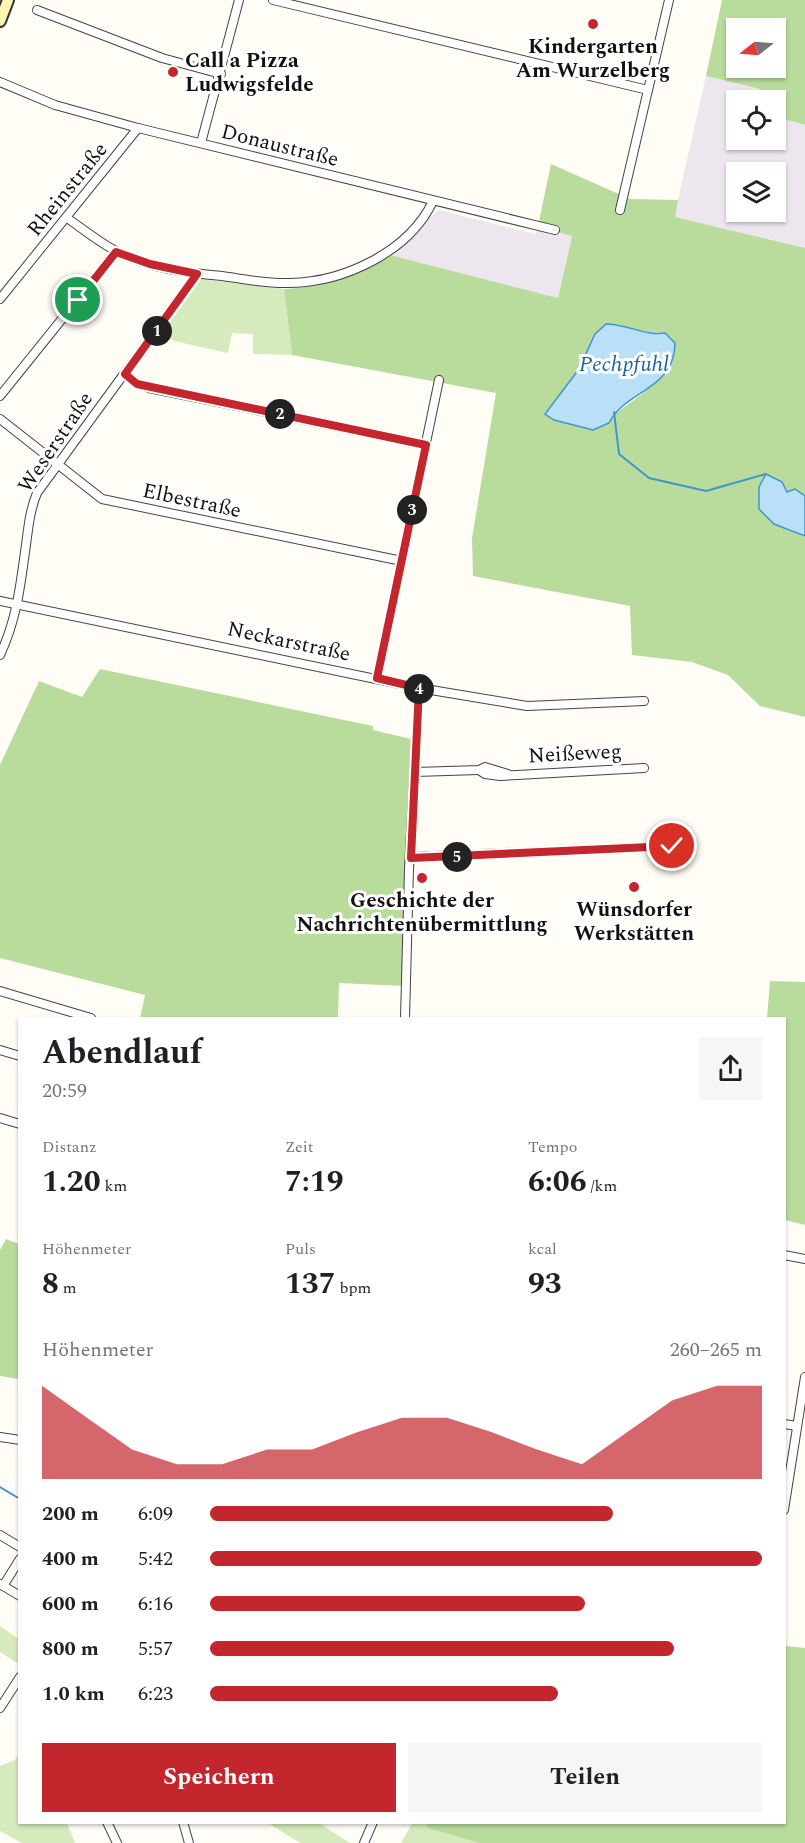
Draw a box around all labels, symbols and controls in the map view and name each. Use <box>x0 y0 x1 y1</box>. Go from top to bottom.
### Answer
marker: Kindergarten Am Wurzelberg <box>586 17 600 31</box>
north arrow <box>726 18 786 78</box>
map controls <box>726 18 786 222</box>
place label: Kindergarten Am Wurzelberg <box>516 31 670 87</box>
place label: Call a Pizza Ludwigsfelde <box>185 45 314 101</box>
marker: Call a Pizza Ludwigsfelde <box>166 65 180 79</box>
button: locate <box>726 90 786 150</box>
street label: Donaustraße <box>218 116 342 176</box>
street label: Rheinstraße <box>20 136 116 244</box>
button: layers <box>726 162 786 222</box>
pin <box>52 274 103 325</box>
icon: arrive <box>61 283 94 316</box>
pin: 1 <box>142 316 172 346</box>
text: 1 <box>153 319 161 343</box>
water label: Pechpfuhl <box>579 348 669 381</box>
street label: Weserstraße <box>10 385 102 500</box>
pin: 2 <box>265 399 295 429</box>
text: 2 <box>276 402 284 426</box>
street label: Elbestraße <box>140 475 244 527</box>
pin: 3 <box>397 495 427 525</box>
text: 3 <box>408 498 416 522</box>
street label: Neckarstraße <box>224 613 353 671</box>
pin: 4 <box>404 674 434 704</box>
text: 4 <box>415 677 423 701</box>
street label: Neißeweg <box>527 736 623 772</box>
pin <box>646 820 697 871</box>
icon: check <box>655 829 688 862</box>
pin: 5 <box>442 842 472 872</box>
text: 5 <box>453 845 461 869</box>
marker: Geschichte der Nachrichtenübermittlung <box>415 871 429 885</box>
marker: Wünsdorfer Werkstätten <box>627 880 641 894</box>
place label: Geschichte der Nachrichtenübermittlung <box>296 885 548 941</box>
place label: Wünsdorfer Werkstätten <box>574 894 694 950</box>
text: Abendlauf <box>42 1028 202 1078</box>
button: share <box>699 1037 762 1100</box>
text: 20:59 <box>42 1076 87 1106</box>
text: Distanz <box>42 1135 97 1159</box>
text: Zeit <box>285 1135 313 1159</box>
text: Tempo <box>528 1135 577 1159</box>
text: 1.20 <box>42 1159 101 1205</box>
text: 7:19 <box>285 1159 344 1205</box>
text: 6:06 <box>528 1159 587 1205</box>
text: km <box>101 1174 127 1198</box>
text: /km <box>587 1174 617 1198</box>
text: Höhenmeter <box>42 1237 131 1261</box>
text: Puls <box>285 1237 316 1261</box>
text: kcal <box>528 1237 557 1261</box>
text: 8 <box>42 1261 59 1307</box>
text: 137 <box>285 1261 336 1307</box>
text: 93 <box>528 1261 562 1307</box>
text: m <box>59 1276 77 1300</box>
text: bpm <box>336 1276 371 1300</box>
text: Höhenmeter <box>42 1335 154 1365</box>
text: 260–265 m <box>670 1335 762 1365</box>
text: 200 m <box>42 1499 99 1529</box>
text: 6:09 <box>138 1499 173 1529</box>
text: 400 m <box>42 1544 99 1574</box>
text: 5:42 <box>138 1544 173 1574</box>
text: 600 m <box>42 1589 99 1619</box>
text: 6:16 <box>138 1589 173 1619</box>
text: 800 m <box>42 1634 99 1664</box>
text: 5:57 <box>138 1634 173 1664</box>
text: 1.0 km <box>42 1679 105 1709</box>
text: 6:23 <box>138 1679 173 1709</box>
button: Speichern <box>42 1743 396 1812</box>
button: Teilen <box>408 1743 762 1812</box>

